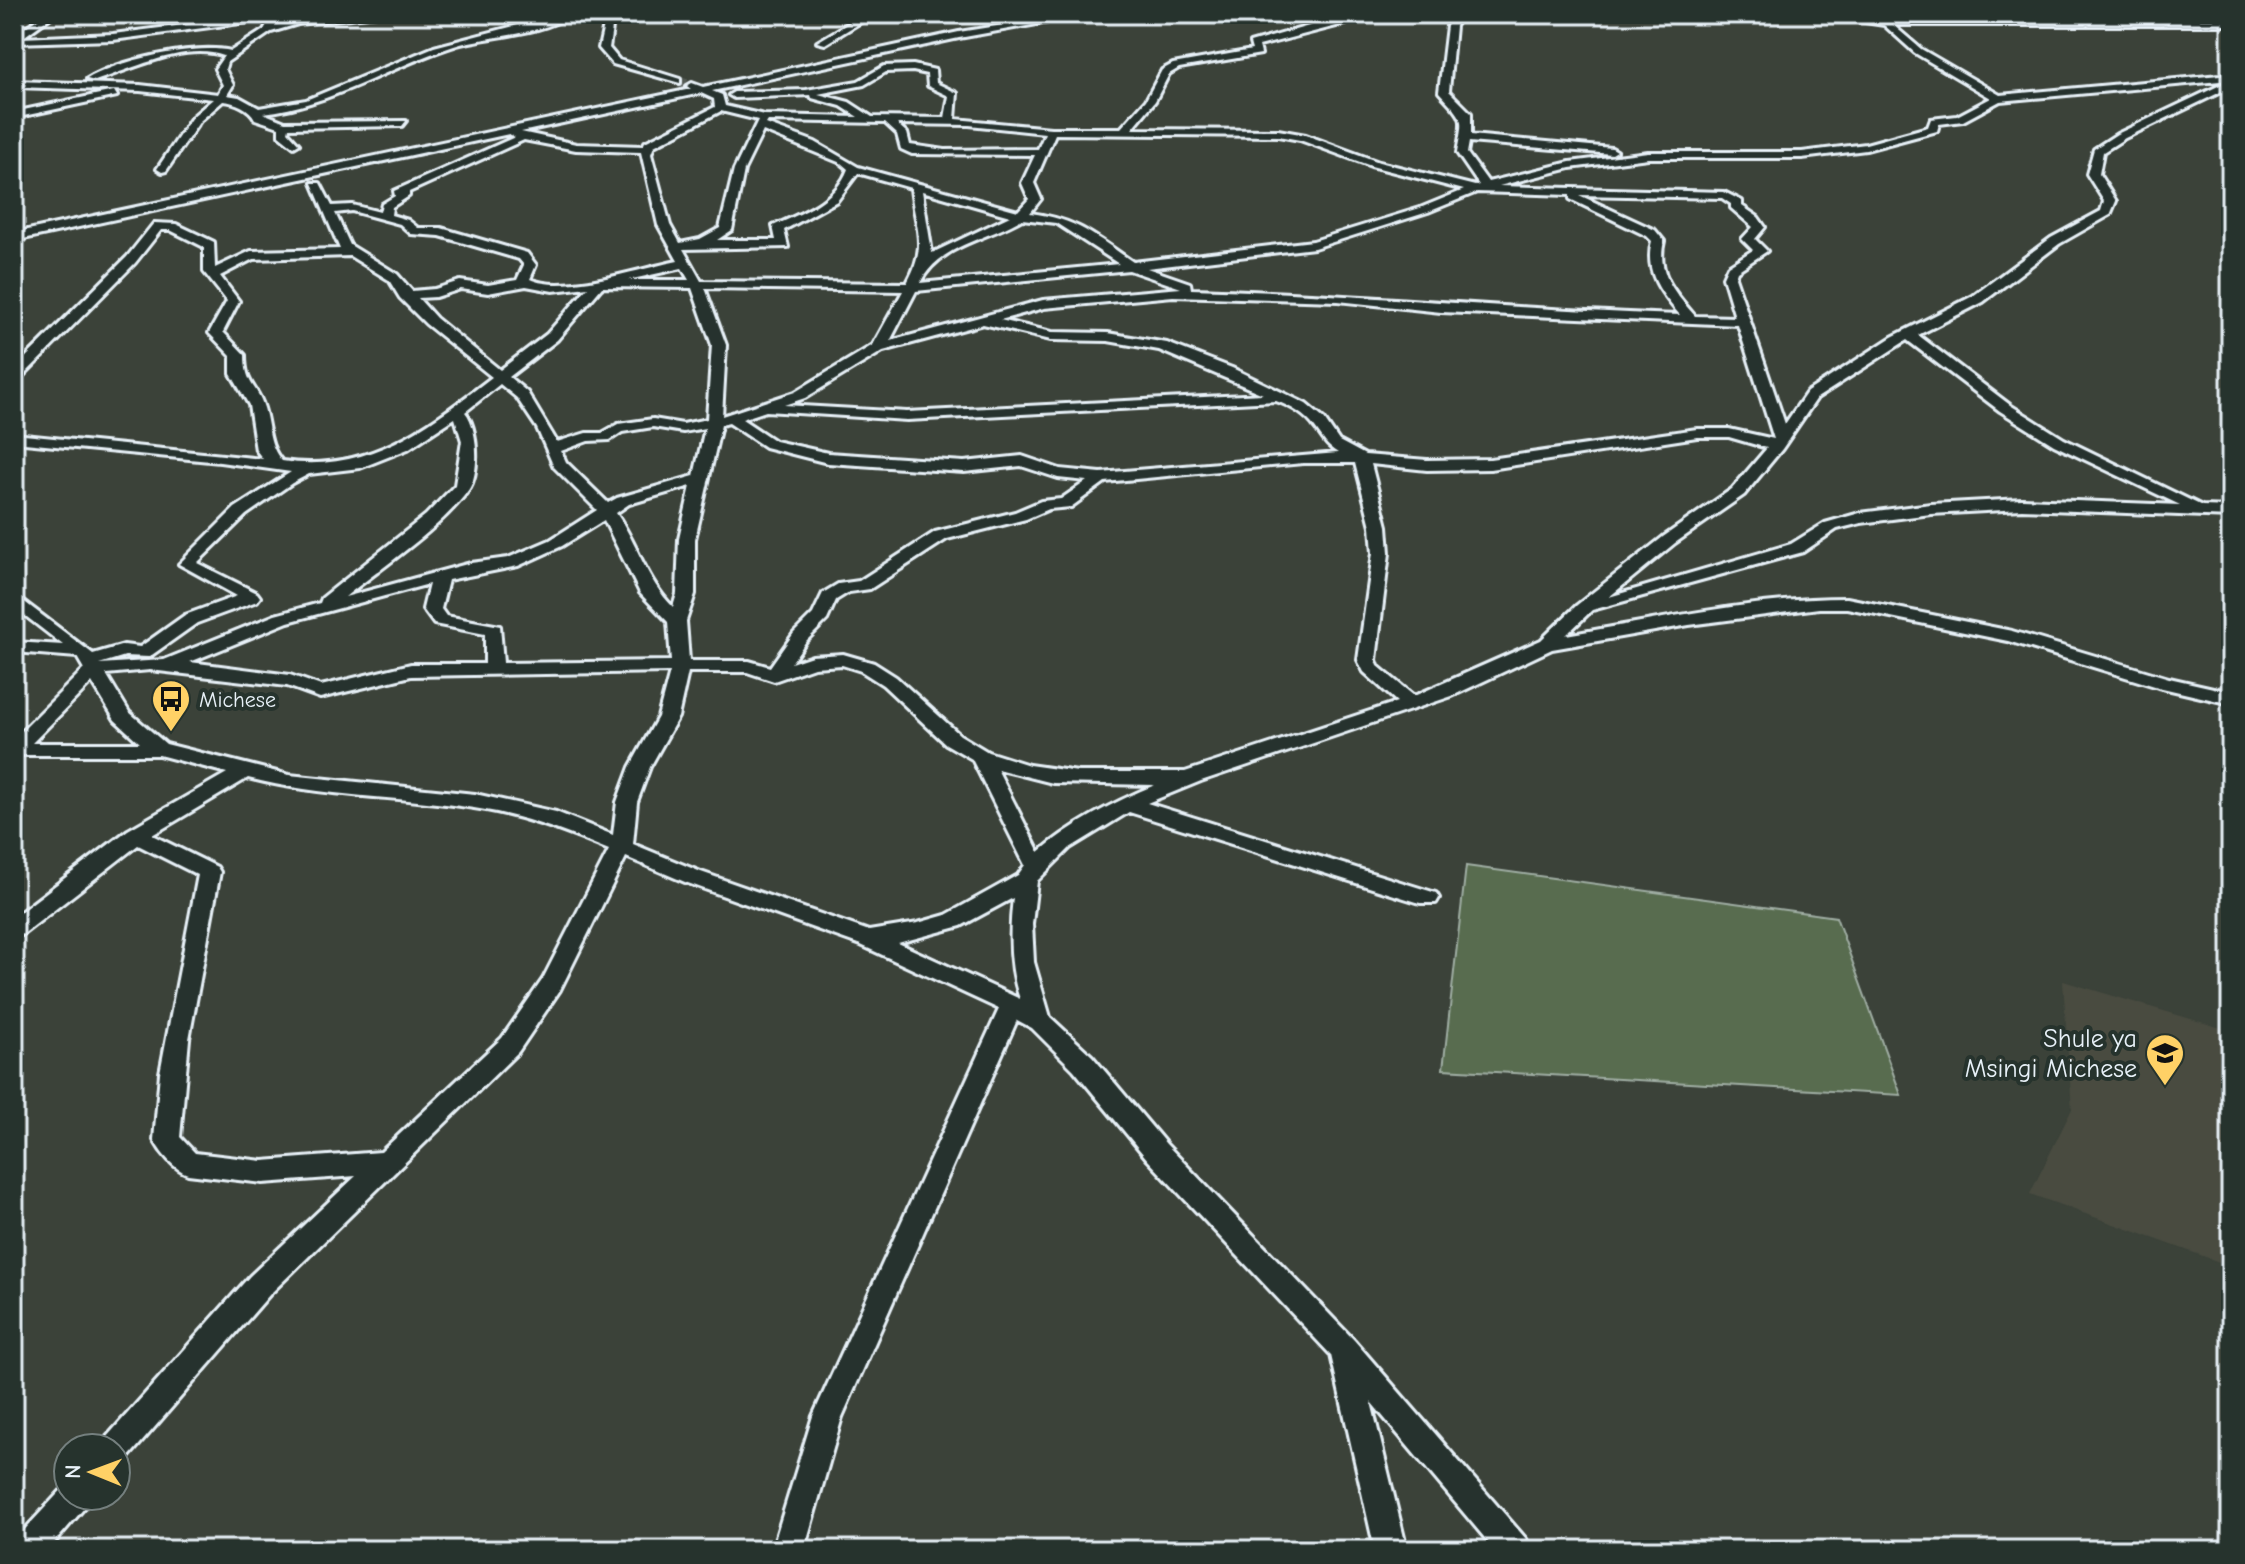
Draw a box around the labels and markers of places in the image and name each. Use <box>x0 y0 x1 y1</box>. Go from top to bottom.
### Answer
bus stop icon: Michese <box>150 678 192 733</box>
place label: Michese <box>199 687 276 713</box>
place label: Shule ya Msingi Michese <box>1965 1024 2137 1084</box>
school or university icon: Shule ya Msingi Michese <box>2144 1032 2186 1087</box>

